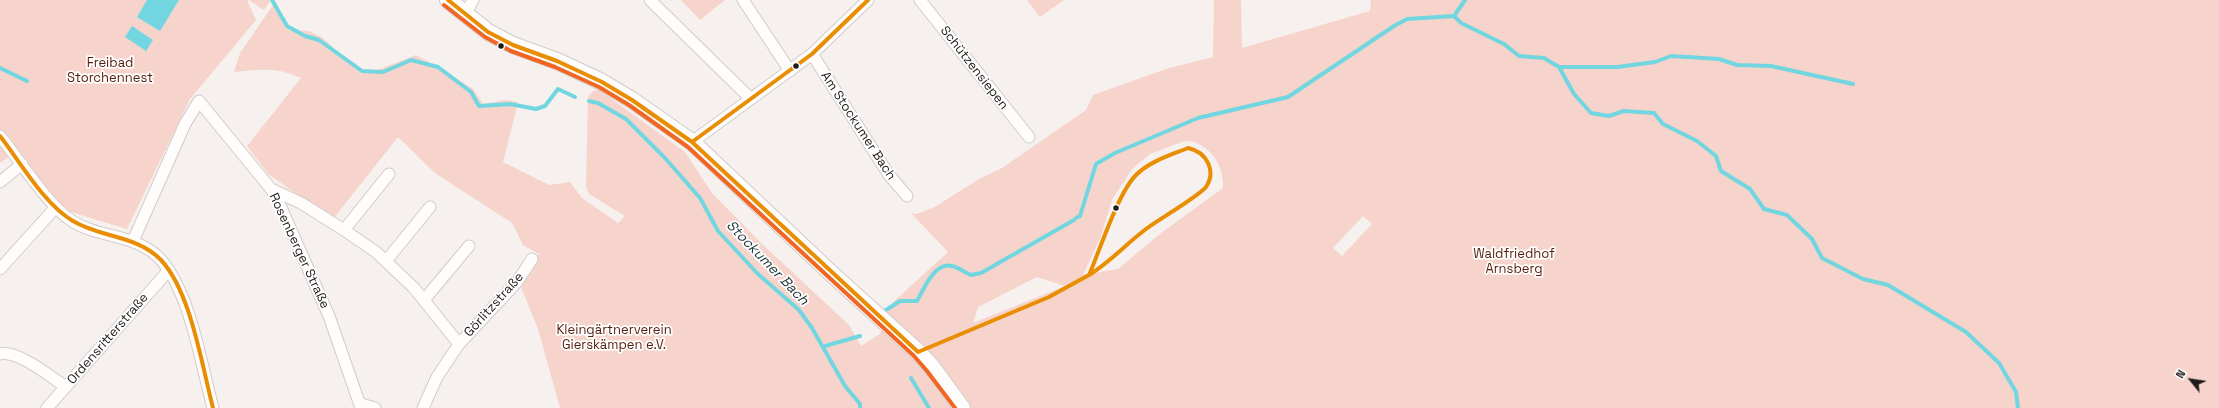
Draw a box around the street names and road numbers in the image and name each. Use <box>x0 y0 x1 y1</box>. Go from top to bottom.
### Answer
street label: Schützensiepen <box>937 23 1011 113</box>
street label: Am Stockumer Bach <box>817 69 899 183</box>
street label: Rosenberger Straße <box>265 191 333 311</box>
street label: Görlitzstraße <box>461 270 527 340</box>
street label: Ordensritterstraße <box>64 290 152 388</box>

